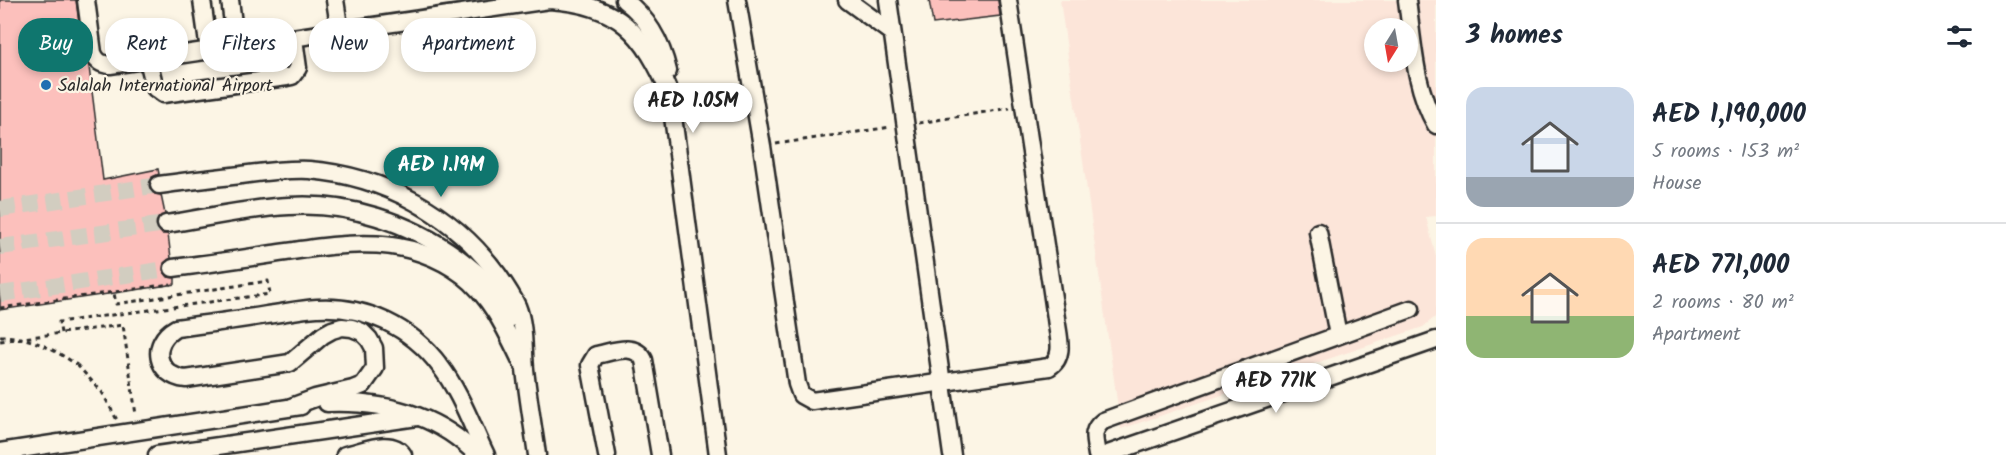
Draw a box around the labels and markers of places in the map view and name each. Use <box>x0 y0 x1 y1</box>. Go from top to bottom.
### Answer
place label: Salalah International Airport <box>58 72 274 101</box>
marker: Salalah International Airport <box>39 78 53 92</box>
pin: AED 1.05M <box>624 83 762 134</box>
pin: AED 1.19M <box>372 147 510 198</box>
pin: AED 771K <box>1214 363 1338 414</box>

